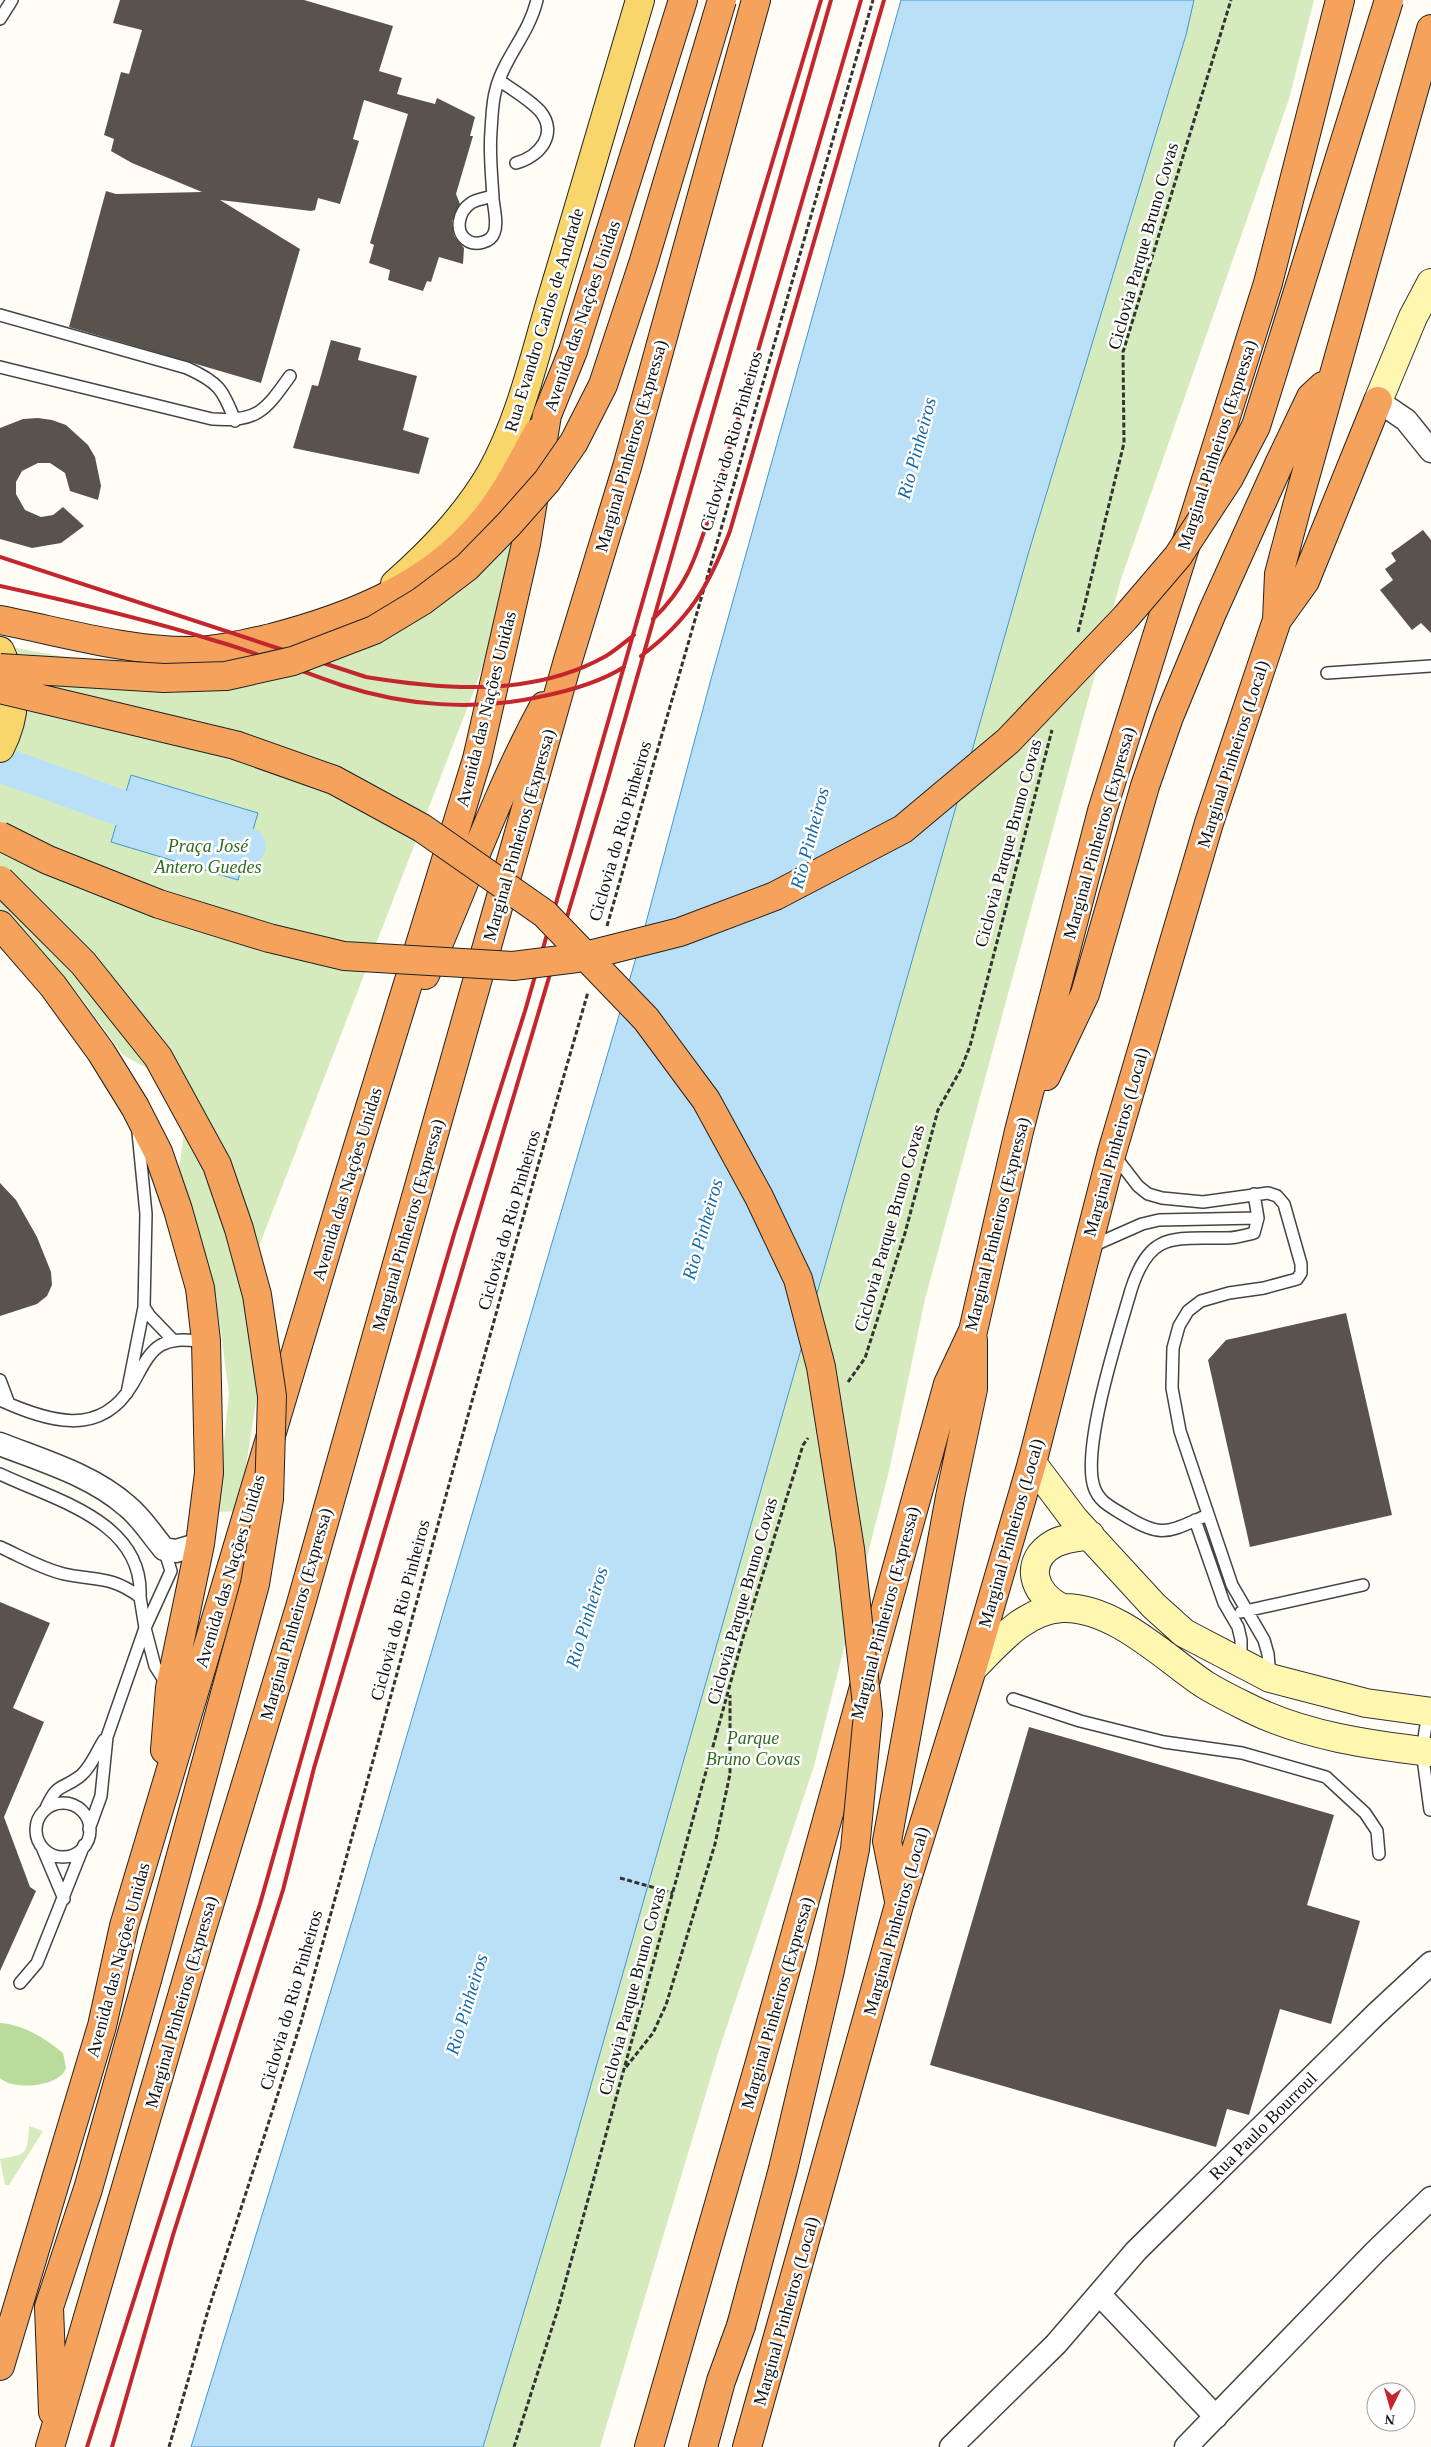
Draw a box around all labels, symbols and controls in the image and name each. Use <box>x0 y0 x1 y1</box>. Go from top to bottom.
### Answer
street label: Ciclovia Parque Bruno Covas <box>1104 140 1182 352</box>
street label: Rua Evandro Carlos de Andrade <box>500 206 588 434</box>
street label: Avenida das Nações Unidas <box>540 218 624 414</box>
street label: Marginal Pinheiros (Expressa) <box>1174 337 1261 553</box>
street label: Marginal Pinheiros (Expressa) <box>591 338 672 555</box>
street label: Ciclovia do Rio Pinheiros <box>696 349 766 533</box>
water label: Rio Pinheiros <box>893 395 940 502</box>
street label: Avenida das Nações Unidas <box>452 609 520 809</box>
street label: Marginal Pinheiros (Local) <box>1193 658 1274 850</box>
street label: Marginal Pinheiros (Expressa) <box>1059 725 1140 942</box>
street label: Marginal Pinheiros (Expressa) <box>479 727 560 944</box>
street label: Ciclovia Parque Bruno Covas <box>971 737 1045 949</box>
street label: Ciclovia do Rio Pinheiros <box>585 739 655 923</box>
water label: Rio Pinheiros <box>786 785 833 892</box>
park label: Praça José Antero Guedes <box>154 836 261 877</box>
street label: Marginal Pinheiros (Local) <box>1079 1045 1154 1239</box>
street label: Avenida das Nações Unidas <box>308 1085 386 1283</box>
street label: Marginal Pinheiros (Expressa) <box>961 1115 1034 1333</box>
street label: Marginal Pinheiros (Expressa) <box>368 1117 449 1334</box>
street label: Ciclovia Parque Bruno Covas <box>850 1122 928 1334</box>
street label: Ciclovia do Rio Pinheiros <box>474 1128 544 1312</box>
water label: Rio Pinheiros <box>678 1176 727 1283</box>
street label: Marginal Pinheiros (Local) <box>974 1436 1049 1630</box>
street label: Avenida das Nações Unidas <box>191 1472 269 1670</box>
street label: Ciclovia Parque Bruno Covas <box>703 1495 781 1707</box>
street label: Marginal Pinheiros (Expressa) <box>847 1504 924 1722</box>
street label: Marginal Pinheiros (Expressa) <box>256 1506 337 1723</box>
street label: Ciclovia do Rio Pinheiros <box>366 1517 434 1703</box>
water label: Rio Pinheiros <box>561 1564 612 1671</box>
park label: Parque Bruno Covas <box>706 1728 800 1769</box>
street label: Marginal Pinheiros (Local) <box>859 1824 934 2018</box>
street label: Avenida das Nações Unidas <box>82 1860 154 2060</box>
street label: Ciclovia Parque Bruno Covas <box>595 1885 669 2097</box>
street label: Marginal Pinheiros (Expressa) <box>141 1894 222 2111</box>
street label: Marginal Pinheiros (Expressa) <box>737 1895 818 2112</box>
street label: Ciclovia do Rio Pinheiros <box>256 1908 326 2092</box>
water label: Rio Pinheiros <box>441 1951 492 2058</box>
street label: Rua Paulo Bourroul <box>1205 2068 1321 2184</box>
street label: Marginal Pinheiros (Local) <box>749 2214 824 2408</box>
north arrow <box>1366 2382 1416 2432</box>
text: N <box>1384 2412 1396 2427</box>

